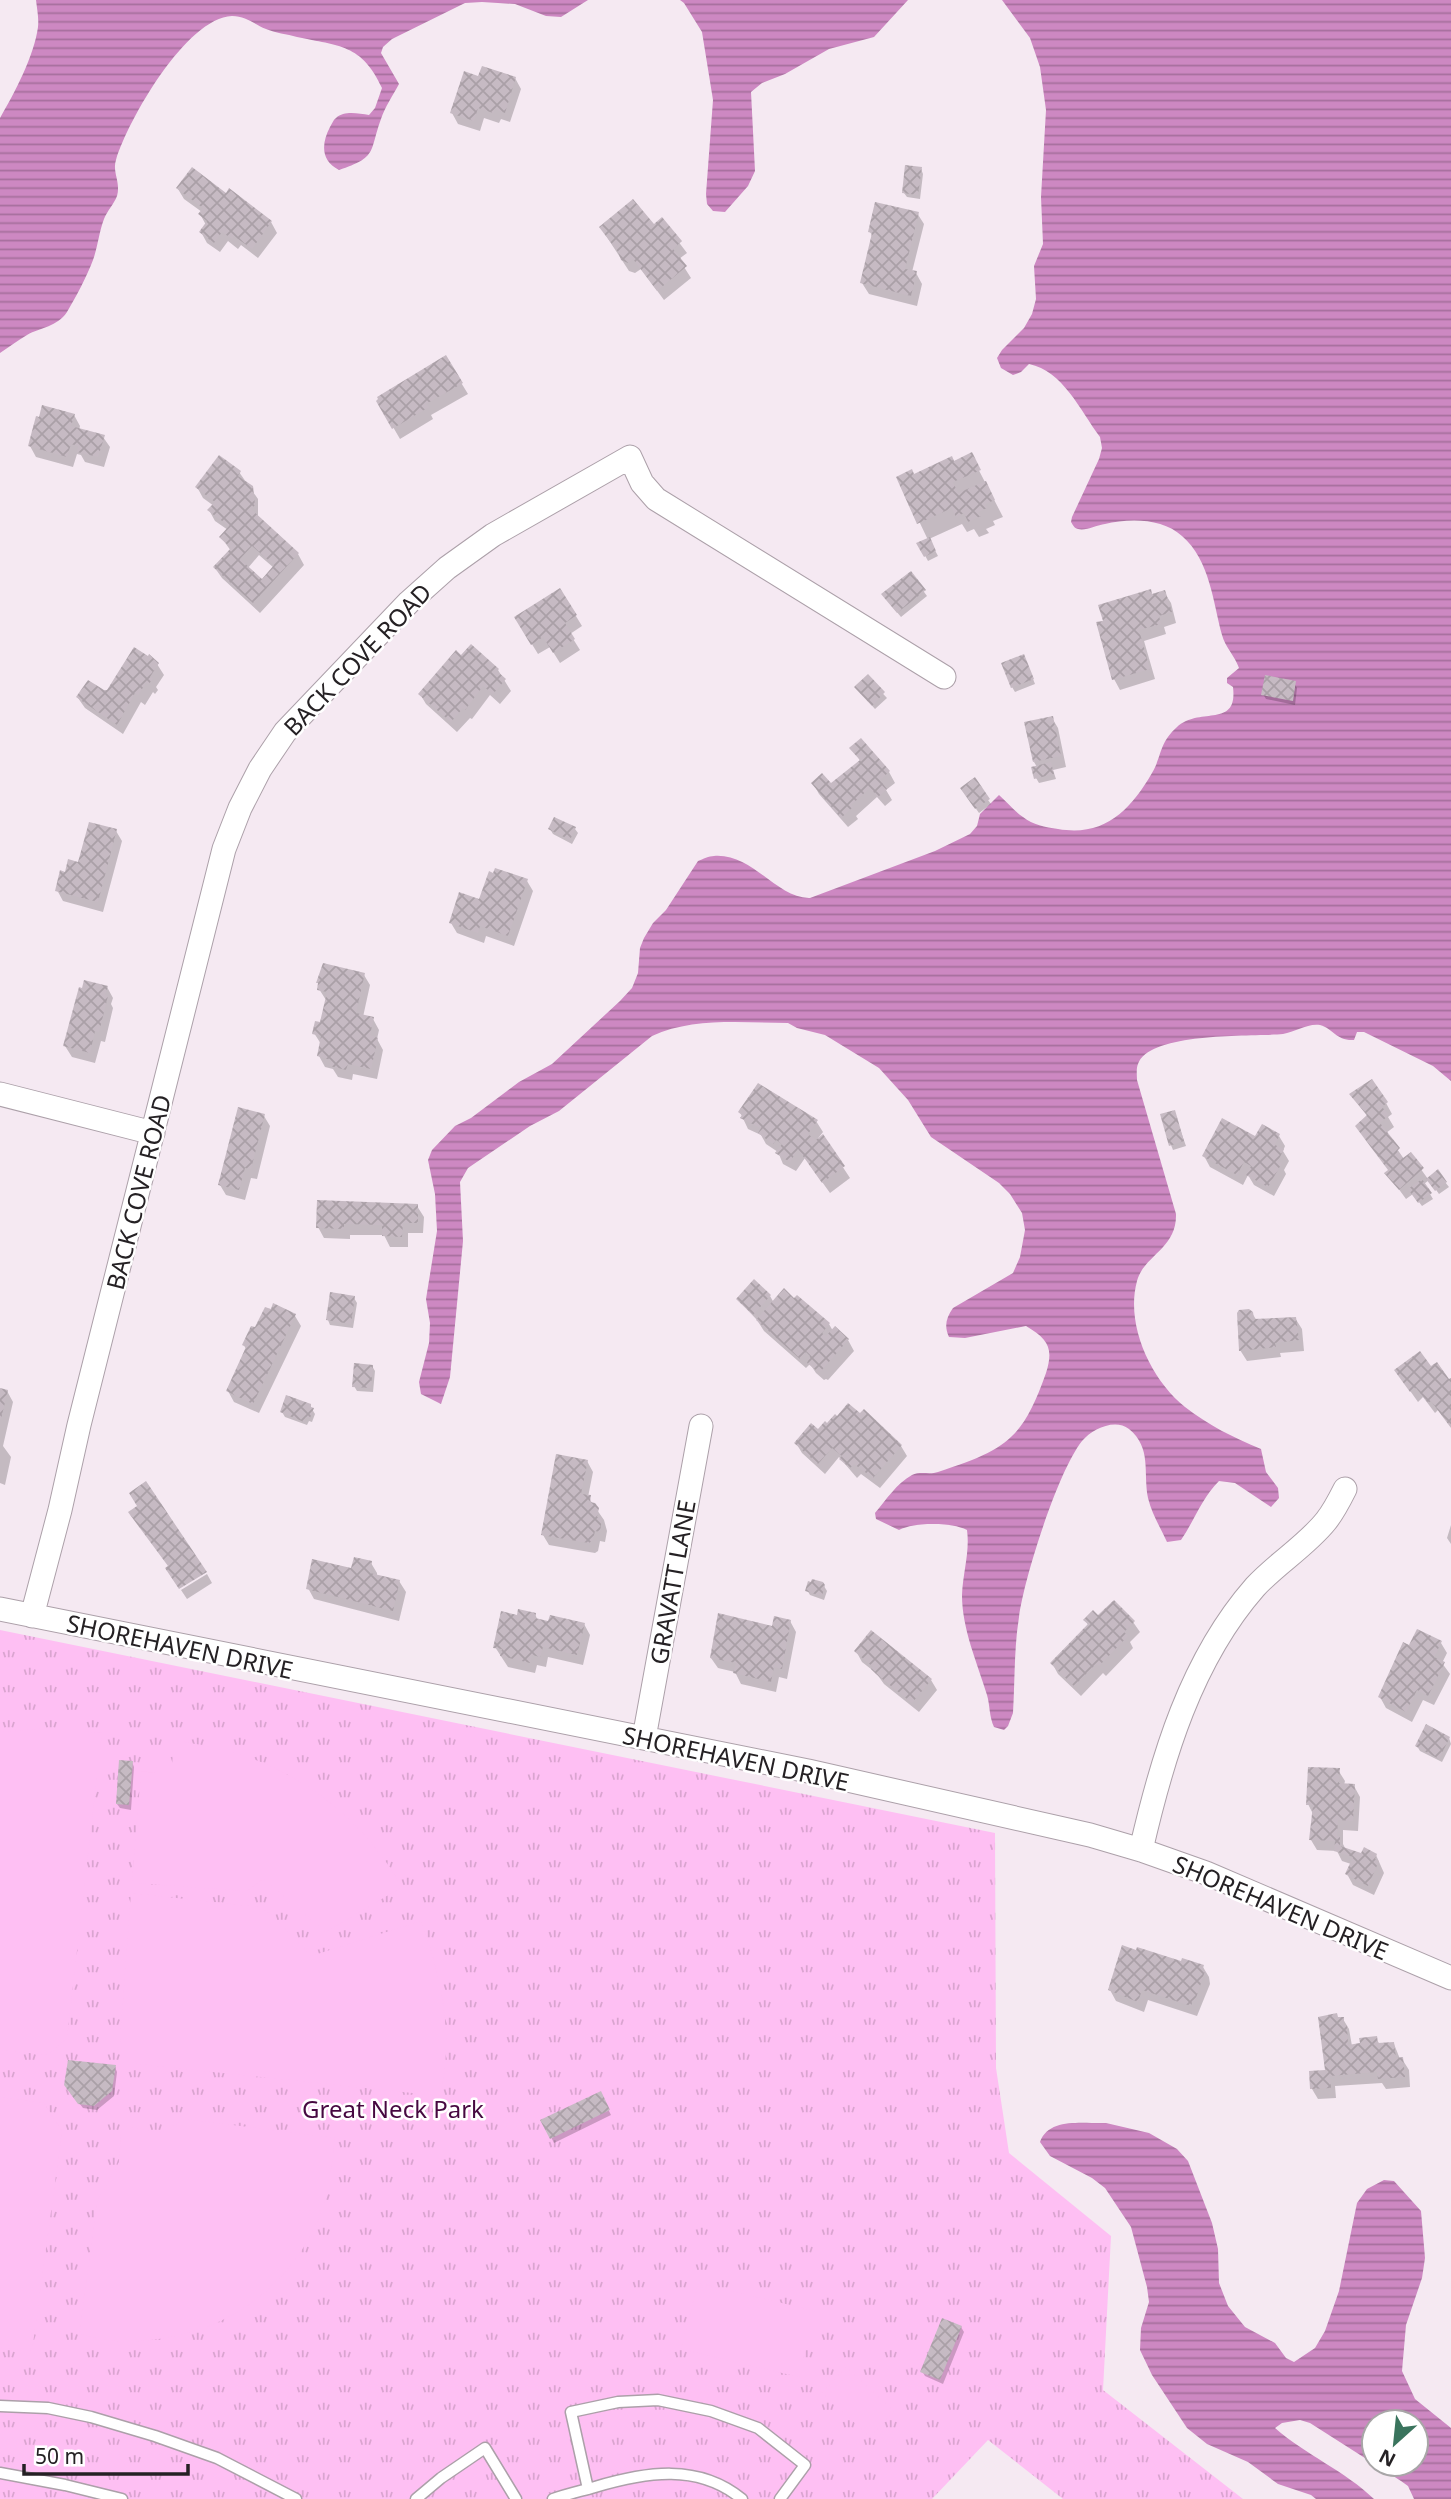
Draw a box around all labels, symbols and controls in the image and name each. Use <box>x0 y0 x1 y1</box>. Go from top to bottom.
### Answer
street label: BACK COVE ROAD <box>276 576 438 742</box>
street label: BACK COVE ROAD <box>98 1091 178 1293</box>
street label: GRAVATT LANE <box>641 1497 703 1667</box>
street label: SHOREHAVEN DRIVE <box>64 1606 296 1686</box>
street label: SHOREHAVEN DRIVE <box>620 1718 852 1798</box>
street label: SHOREHAVEN DRIVE <box>1168 1847 1394 1967</box>
park label: Great Neck Park <box>302 2092 484 2125</box>
north arrow <box>1360 2408 1430 2478</box>
scale bar <box>24 2432 189 2476</box>
text: 50 m <box>35 2442 84 2470</box>
text: N <box>1374 2443 1400 2473</box>

